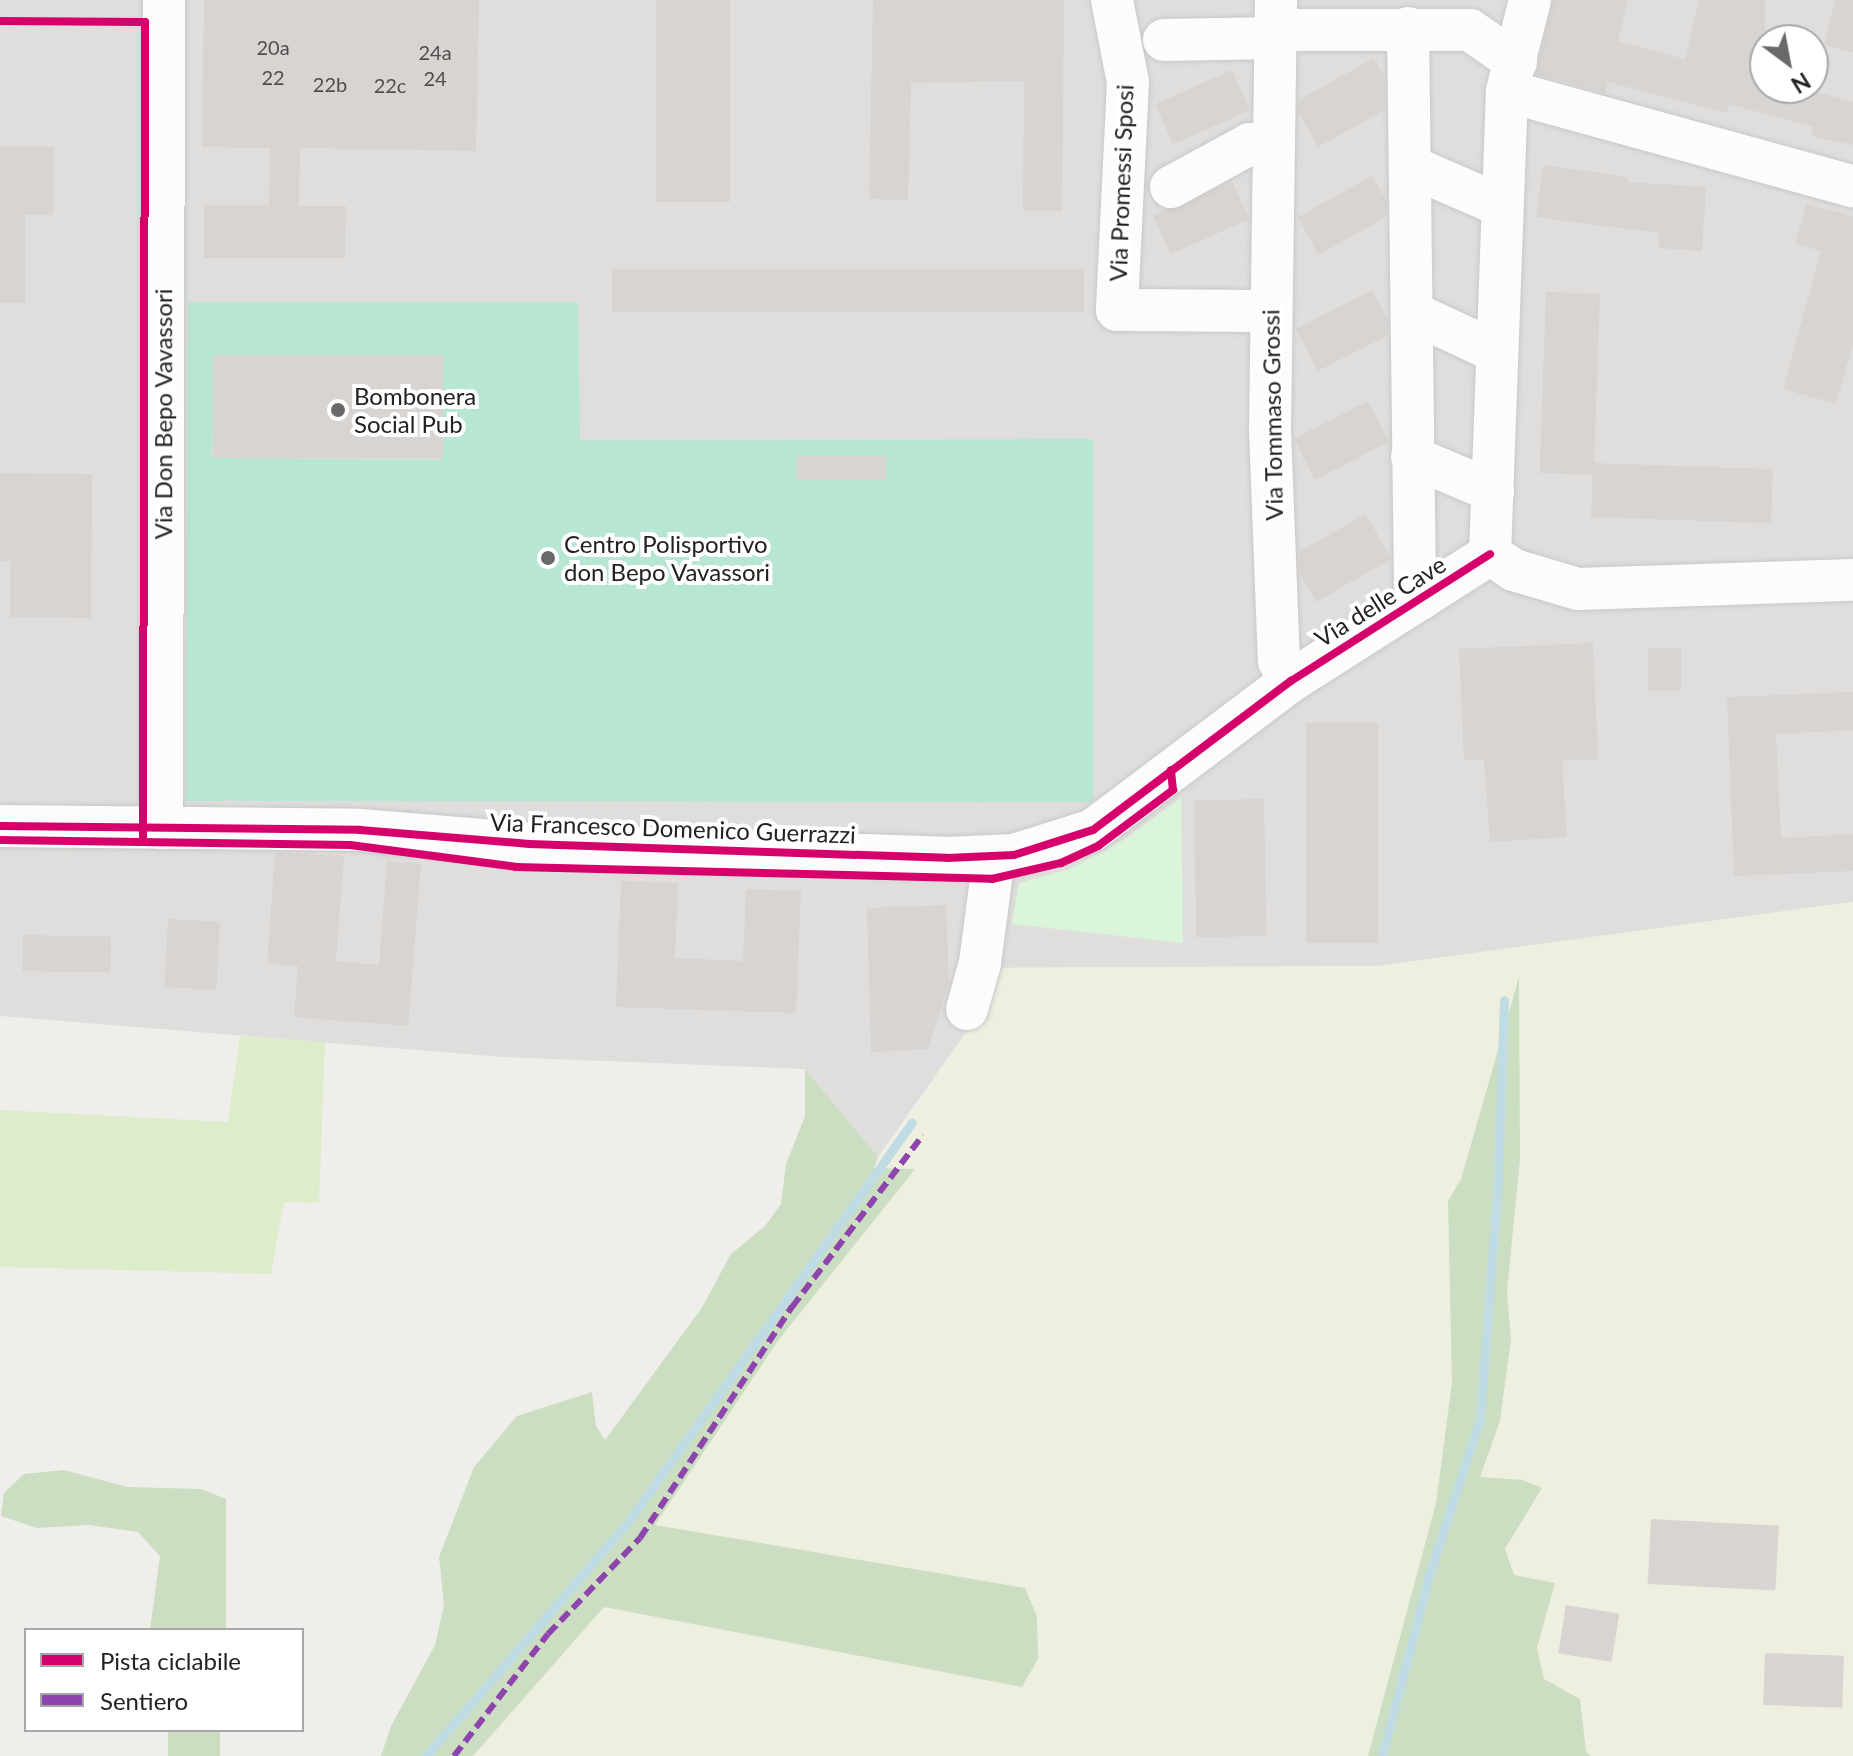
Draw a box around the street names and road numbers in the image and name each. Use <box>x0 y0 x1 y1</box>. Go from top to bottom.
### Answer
street label: Via Promessi Sposi <box>1103 84 1139 282</box>
street label: Via Don Bepo Vavassori <box>149 288 177 540</box>
street label: Via Tommaso Grossi <box>1256 309 1288 521</box>
street label: Via delle Cave <box>1309 549 1451 653</box>
street label: Via Francesco Domenico Guerrazzi <box>490 807 856 849</box>

